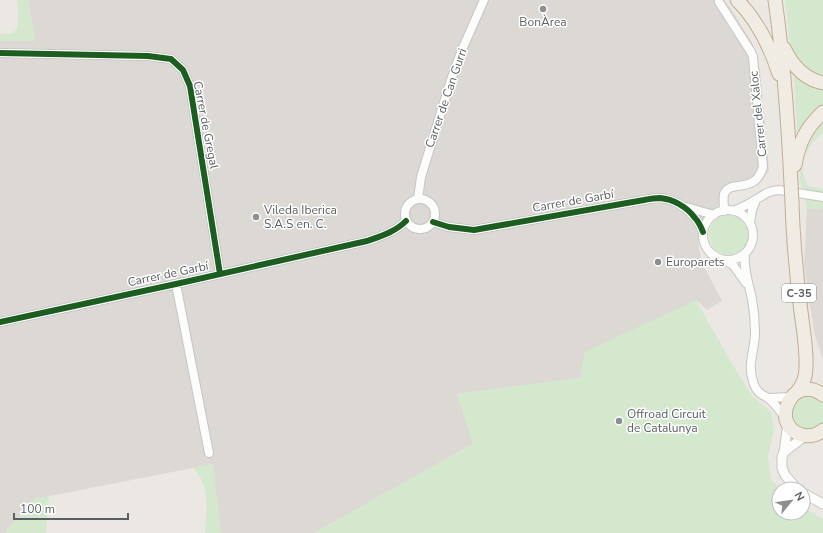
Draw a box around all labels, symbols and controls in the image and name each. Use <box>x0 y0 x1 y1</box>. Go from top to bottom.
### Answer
marker: BonÀrea <box>538 4 548 14</box>
place label: BonÀrea <box>519 14 567 30</box>
street label: Carrer de Can Gurri <box>422 46 470 150</box>
street label: Carrer del Xaloc <box>745 70 770 158</box>
street label: Carrer de Gregal <box>190 80 222 171</box>
street label: Carrer de Garbí <box>531 186 616 216</box>
place label: Vileda Iberica S.A.S en. C. <box>263 202 337 232</box>
marker: Vileda Iberica S.A.S en. C. <box>251 212 261 222</box>
place label: Europarets <box>666 254 725 270</box>
street label: Carrer de Garbí <box>126 257 211 290</box>
marker: Europarets <box>653 257 663 267</box>
road number: C-35 <box>782 284 816 302</box>
place label: Offroad Circuit de Catalunya <box>627 406 706 436</box>
marker: Offroad Circuit de Catalunya <box>614 416 624 426</box>
north arrow <box>771 481 811 521</box>
text: N <box>791 489 808 504</box>
scale bar <box>14 495 128 521</box>
text: 100 m <box>20 501 55 517</box>

